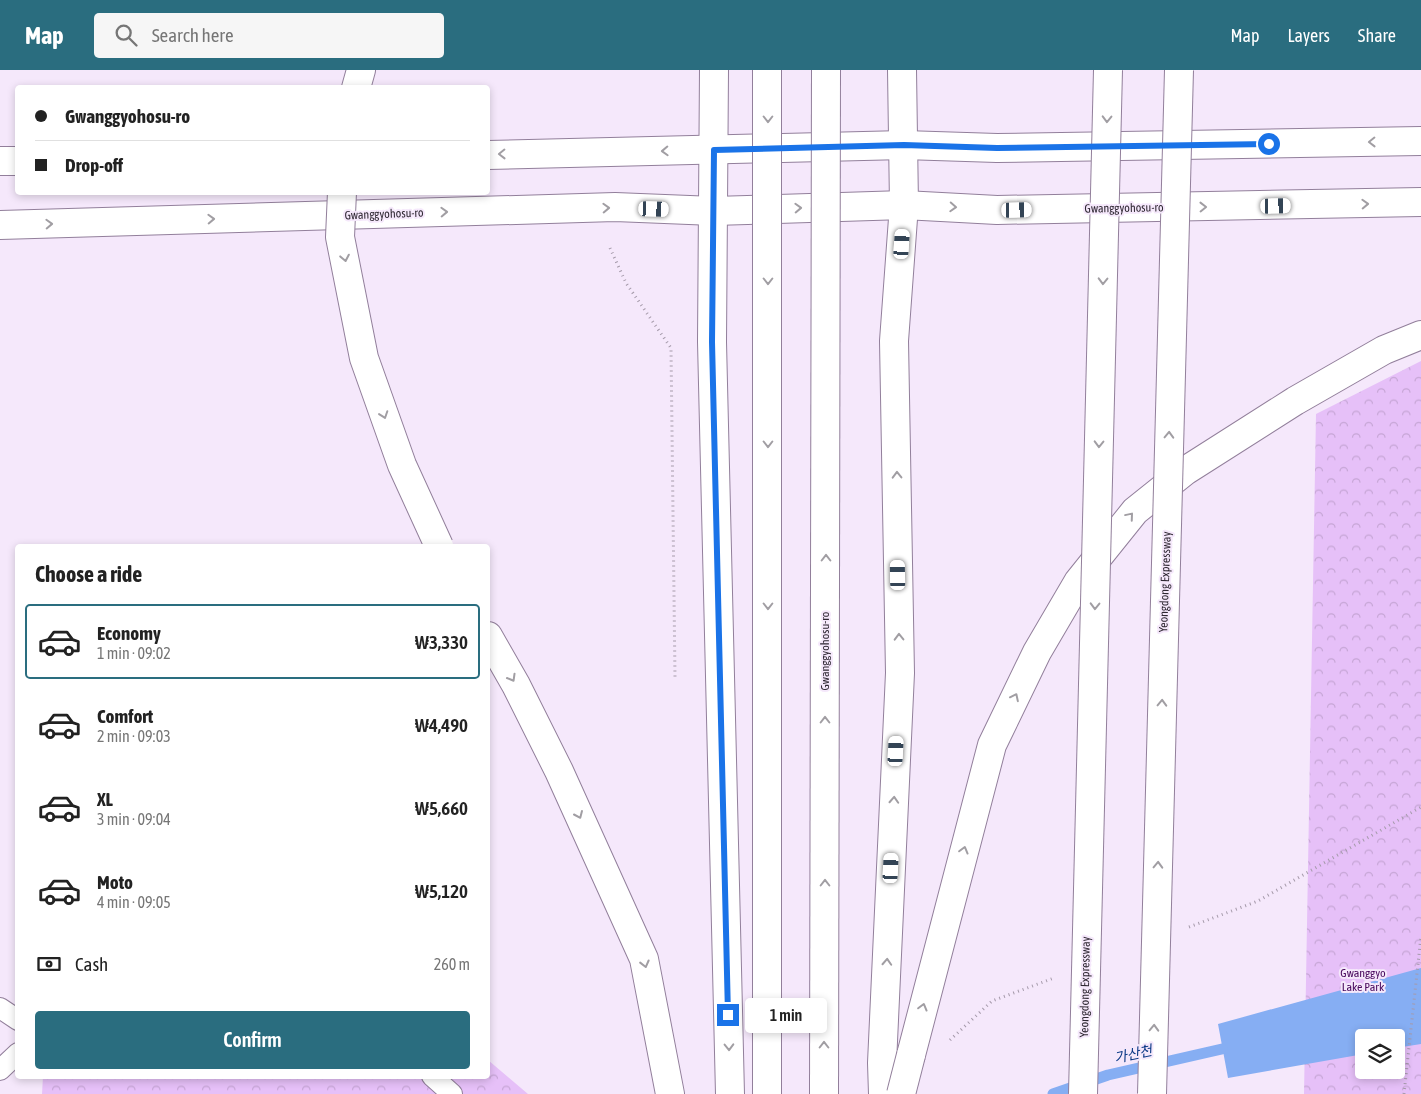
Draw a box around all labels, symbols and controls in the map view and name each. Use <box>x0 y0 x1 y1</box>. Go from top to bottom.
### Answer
search box <box>94 13 444 58</box>
icon: search <box>112 21 140 49</box>
text: Map <box>25 22 64 49</box>
text: Search here <box>152 24 234 46</box>
text: Map <box>1230 25 1259 46</box>
text: Layers <box>1287 25 1330 46</box>
text: Share <box>1358 25 1396 46</box>
text: Gwanggyohosu-ro <box>65 105 190 127</box>
one-way arrow <box>763 115 773 123</box>
one-way arrow <box>1102 115 1112 123</box>
route start <box>1258 133 1280 155</box>
one-way arrow <box>1368 137 1376 147</box>
one-way arrow <box>661 146 669 157</box>
one-way arrow <box>498 149 506 159</box>
text: Drop-off <box>65 154 123 176</box>
car <box>1260 198 1291 214</box>
one-way arrow <box>1362 198 1370 209</box>
street label: Gwanggyohosu-ro <box>1084 200 1164 216</box>
car <box>638 201 669 217</box>
one-way arrow <box>602 202 610 213</box>
one-way arrow <box>949 202 957 213</box>
car <box>1001 202 1032 218</box>
one-way arrow <box>1200 202 1207 212</box>
one-way arrow <box>794 203 802 213</box>
street label: Gwanggyohosu-ro <box>344 206 424 222</box>
one-way arrow <box>440 207 448 218</box>
one-way arrow <box>208 214 215 224</box>
one-way arrow <box>45 218 53 229</box>
car <box>893 229 910 259</box>
one-way arrow <box>339 254 349 263</box>
one-way arrow <box>763 278 773 285</box>
one-way arrow <box>1098 278 1108 285</box>
one-way arrow <box>379 411 389 419</box>
one-way arrow <box>1164 431 1175 439</box>
one-way arrow <box>763 440 773 448</box>
one-way arrow <box>1094 440 1104 448</box>
one-way arrow <box>891 471 902 479</box>
one-way arrow <box>1125 513 1134 522</box>
street label: Yeongdong Expressway <box>1156 531 1174 633</box>
one-way arrow <box>821 554 831 562</box>
car <box>890 560 905 590</box>
text: Choose a ride <box>35 561 142 587</box>
one-way arrow <box>763 602 773 610</box>
one-way arrow <box>1090 602 1100 610</box>
street label: Gwanggyohosu-ro <box>818 611 832 691</box>
icon: car <box>37 619 82 664</box>
text: Economy <box>97 622 161 644</box>
text: ₩3,330 <box>415 631 468 653</box>
one-way arrow <box>894 633 904 641</box>
text: 1 min · 09:02 <box>97 644 171 662</box>
one-way arrow <box>505 672 515 681</box>
one-way arrow <box>1009 693 1019 702</box>
one-way arrow <box>1157 699 1167 706</box>
icon: car <box>37 702 82 747</box>
text: Comfort <box>97 705 153 727</box>
text: ₩4,490 <box>415 714 468 736</box>
one-way arrow <box>820 716 830 724</box>
text: 2 min · 09:03 <box>97 727 171 745</box>
car <box>887 736 904 766</box>
icon: car <box>37 785 82 830</box>
text: XL <box>97 788 113 810</box>
one-way arrow <box>889 795 899 803</box>
text: ₩5,660 <box>415 797 468 819</box>
text: 3 min · 09:04 <box>97 810 171 828</box>
one-way arrow <box>573 810 584 819</box>
one-way arrow <box>959 847 969 855</box>
car <box>882 853 899 883</box>
one-way arrow <box>1153 861 1163 869</box>
icon: car <box>37 868 82 913</box>
text: Moto <box>97 871 133 893</box>
one-way arrow <box>820 879 830 886</box>
text: ₩5,120 <box>415 880 468 902</box>
text: 4 min · 09:05 <box>97 893 171 911</box>
street label: Yeongdong Expressway <box>1077 936 1093 1038</box>
icon: cash <box>35 950 63 978</box>
text: Cash <box>75 953 108 975</box>
text: 260 m <box>434 955 470 973</box>
one-way arrow <box>881 958 892 966</box>
one-way arrow <box>639 959 650 968</box>
park label: Gwanggyo Lake Park <box>1340 966 1386 994</box>
callout: 1 min <box>746 998 828 1032</box>
one-way arrow <box>917 1003 928 1012</box>
route end <box>717 1004 739 1026</box>
text: 1 min <box>770 1006 802 1024</box>
button: Confirm <box>35 1011 470 1069</box>
one-way arrow <box>1148 1024 1159 1032</box>
map controls <box>1355 1029 1405 1079</box>
button: layers <box>1355 1029 1405 1079</box>
one-way arrow <box>819 1041 829 1049</box>
water label: 가산천 <box>1112 1042 1155 1066</box>
one-way arrow <box>723 1043 734 1051</box>

